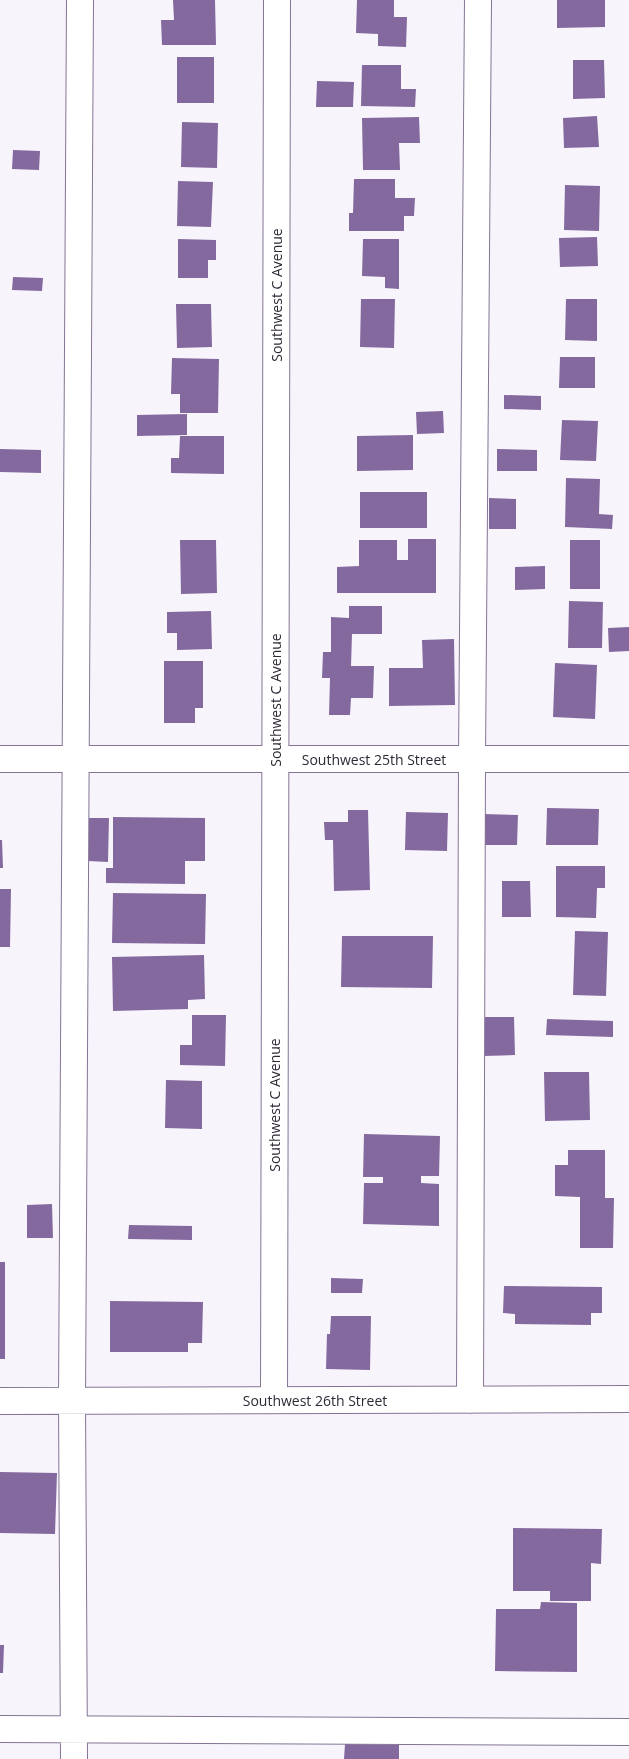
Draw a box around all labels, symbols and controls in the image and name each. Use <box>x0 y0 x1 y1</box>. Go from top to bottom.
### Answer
street label: Southwest C Avenue <box>267 228 286 362</box>
street label: Southwest C Avenue <box>266 633 285 767</box>
street label: Southwest 25th Street <box>302 750 446 769</box>
street label: Southwest C Avenue <box>265 1038 284 1172</box>
street label: Southwest 26th Street <box>243 1391 387 1410</box>

